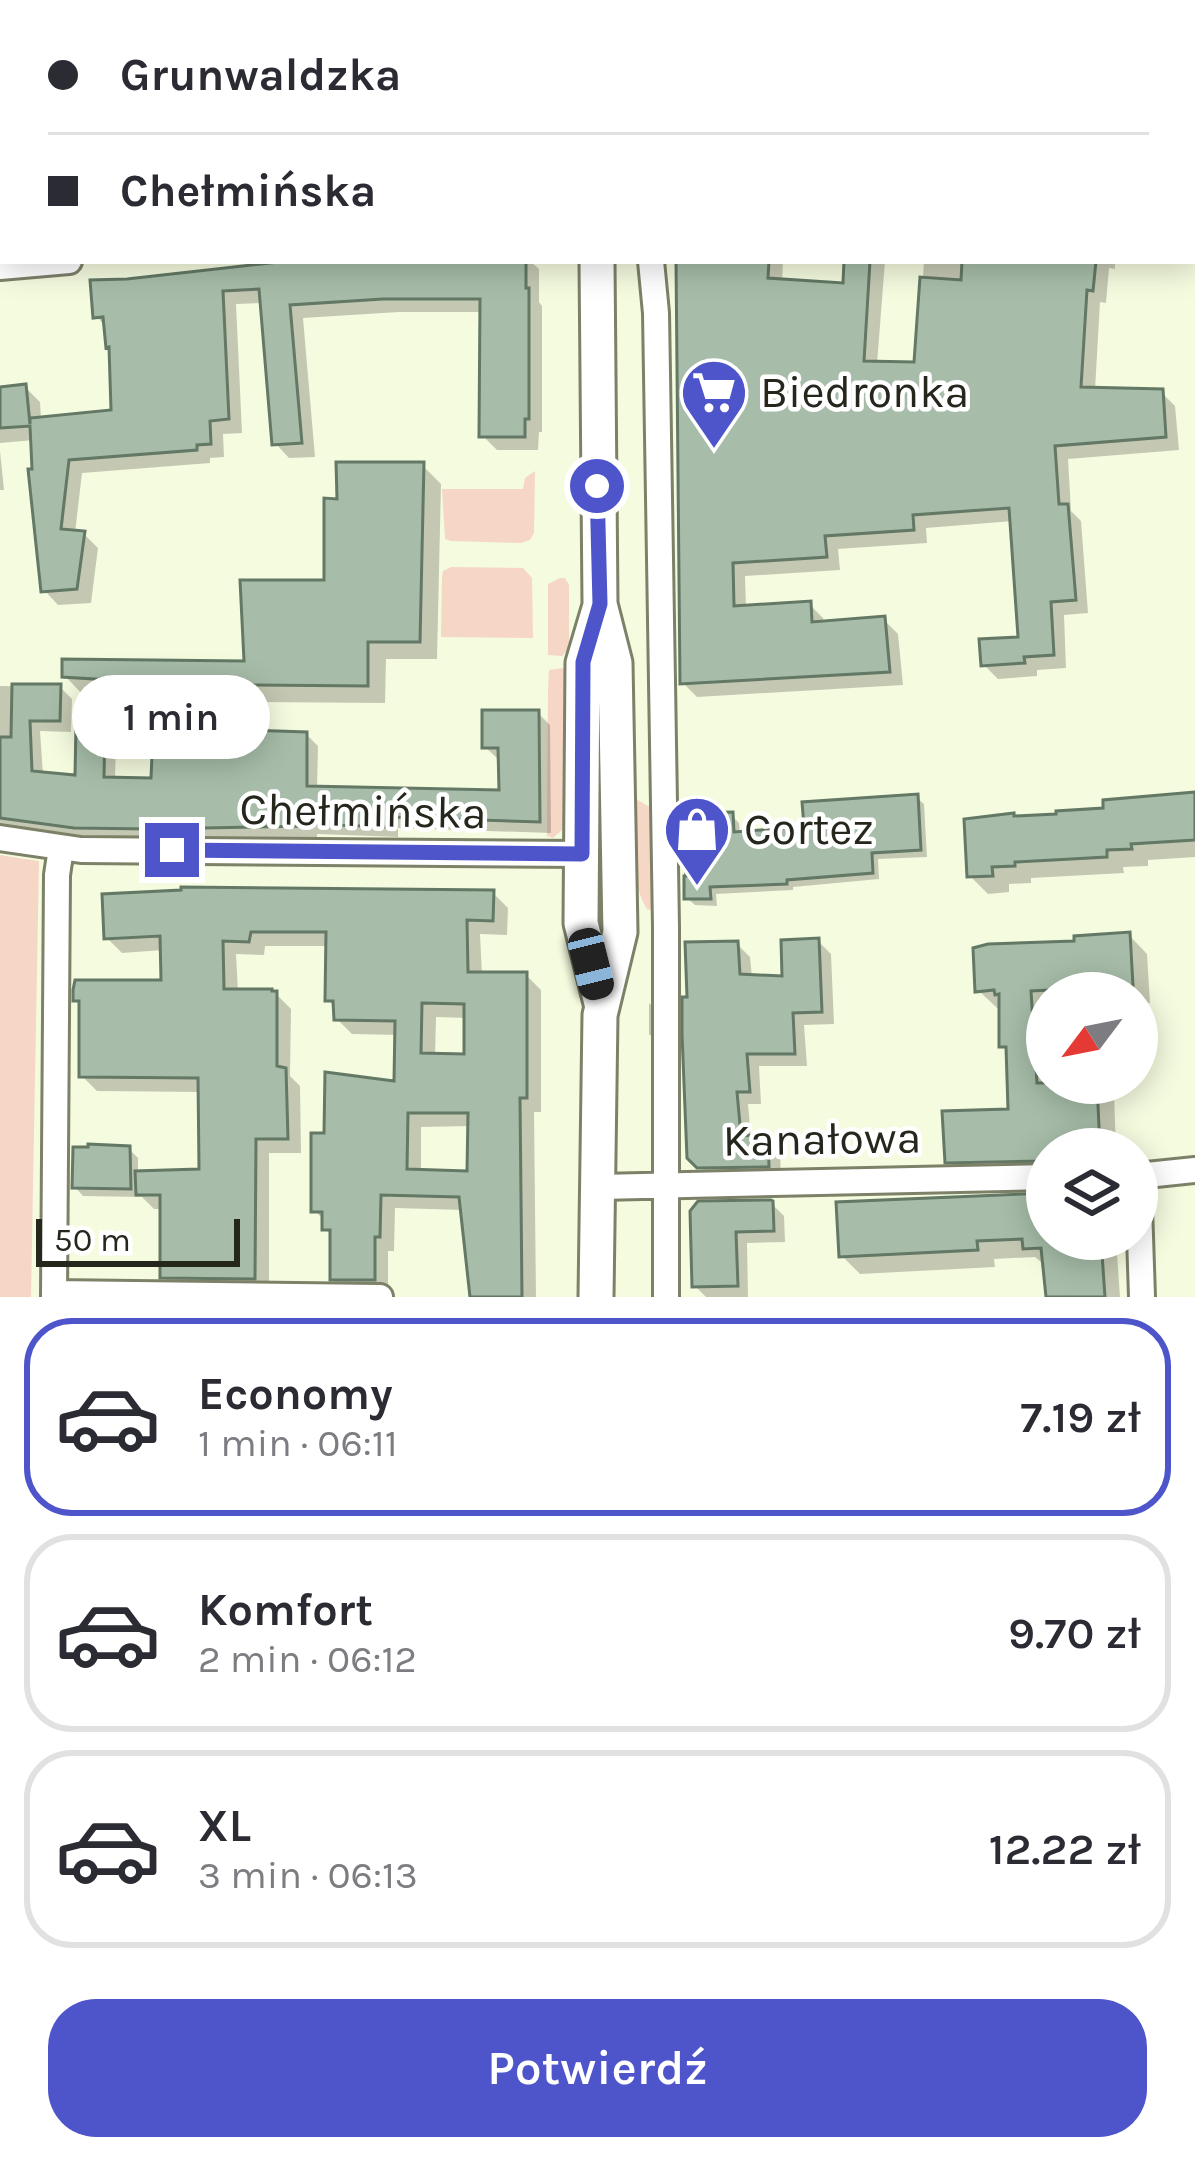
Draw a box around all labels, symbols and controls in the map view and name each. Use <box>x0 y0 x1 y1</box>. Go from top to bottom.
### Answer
text: Grunwaldzka <box>120 49 401 101</box>
text: Chełmińska <box>120 165 376 217</box>
supermarket icon: Biedronka <box>679 357 749 451</box>
place label: Biedronka <box>760 366 969 418</box>
route start <box>570 459 624 513</box>
callout: 1 min <box>73 676 271 760</box>
text: 1 min <box>123 694 219 740</box>
street label: Chełmińska <box>239 783 487 839</box>
shop icon: Cortez <box>662 794 732 888</box>
place label: Cortez <box>744 803 874 855</box>
route end <box>145 823 199 877</box>
car <box>565 925 617 1003</box>
north arrow <box>1026 972 1158 1104</box>
map controls <box>1026 972 1158 1260</box>
street label: Kanałowa <box>722 1111 922 1167</box>
button: layers <box>1026 1128 1158 1260</box>
scale bar <box>36 1213 240 1266</box>
text: 50 m <box>54 1221 131 1259</box>
icon: car <box>54 1363 162 1471</box>
text: Economy <box>198 1368 393 1420</box>
text: 7.19 zł <box>1020 1391 1141 1443</box>
text: 1 min · 06:11 <box>198 1420 398 1466</box>
icon: car <box>54 1579 162 1687</box>
text: Komfort <box>198 1584 373 1636</box>
text: 9.70 zł <box>1008 1607 1141 1659</box>
text: 2 min · 06:12 <box>198 1636 417 1682</box>
icon: car <box>54 1795 162 1903</box>
text: XL <box>198 1800 251 1852</box>
text: 12.22 zł <box>989 1823 1141 1875</box>
text: 3 min · 06:13 <box>198 1852 418 1898</box>
button: Potwierdź <box>48 1999 1147 2137</box>

